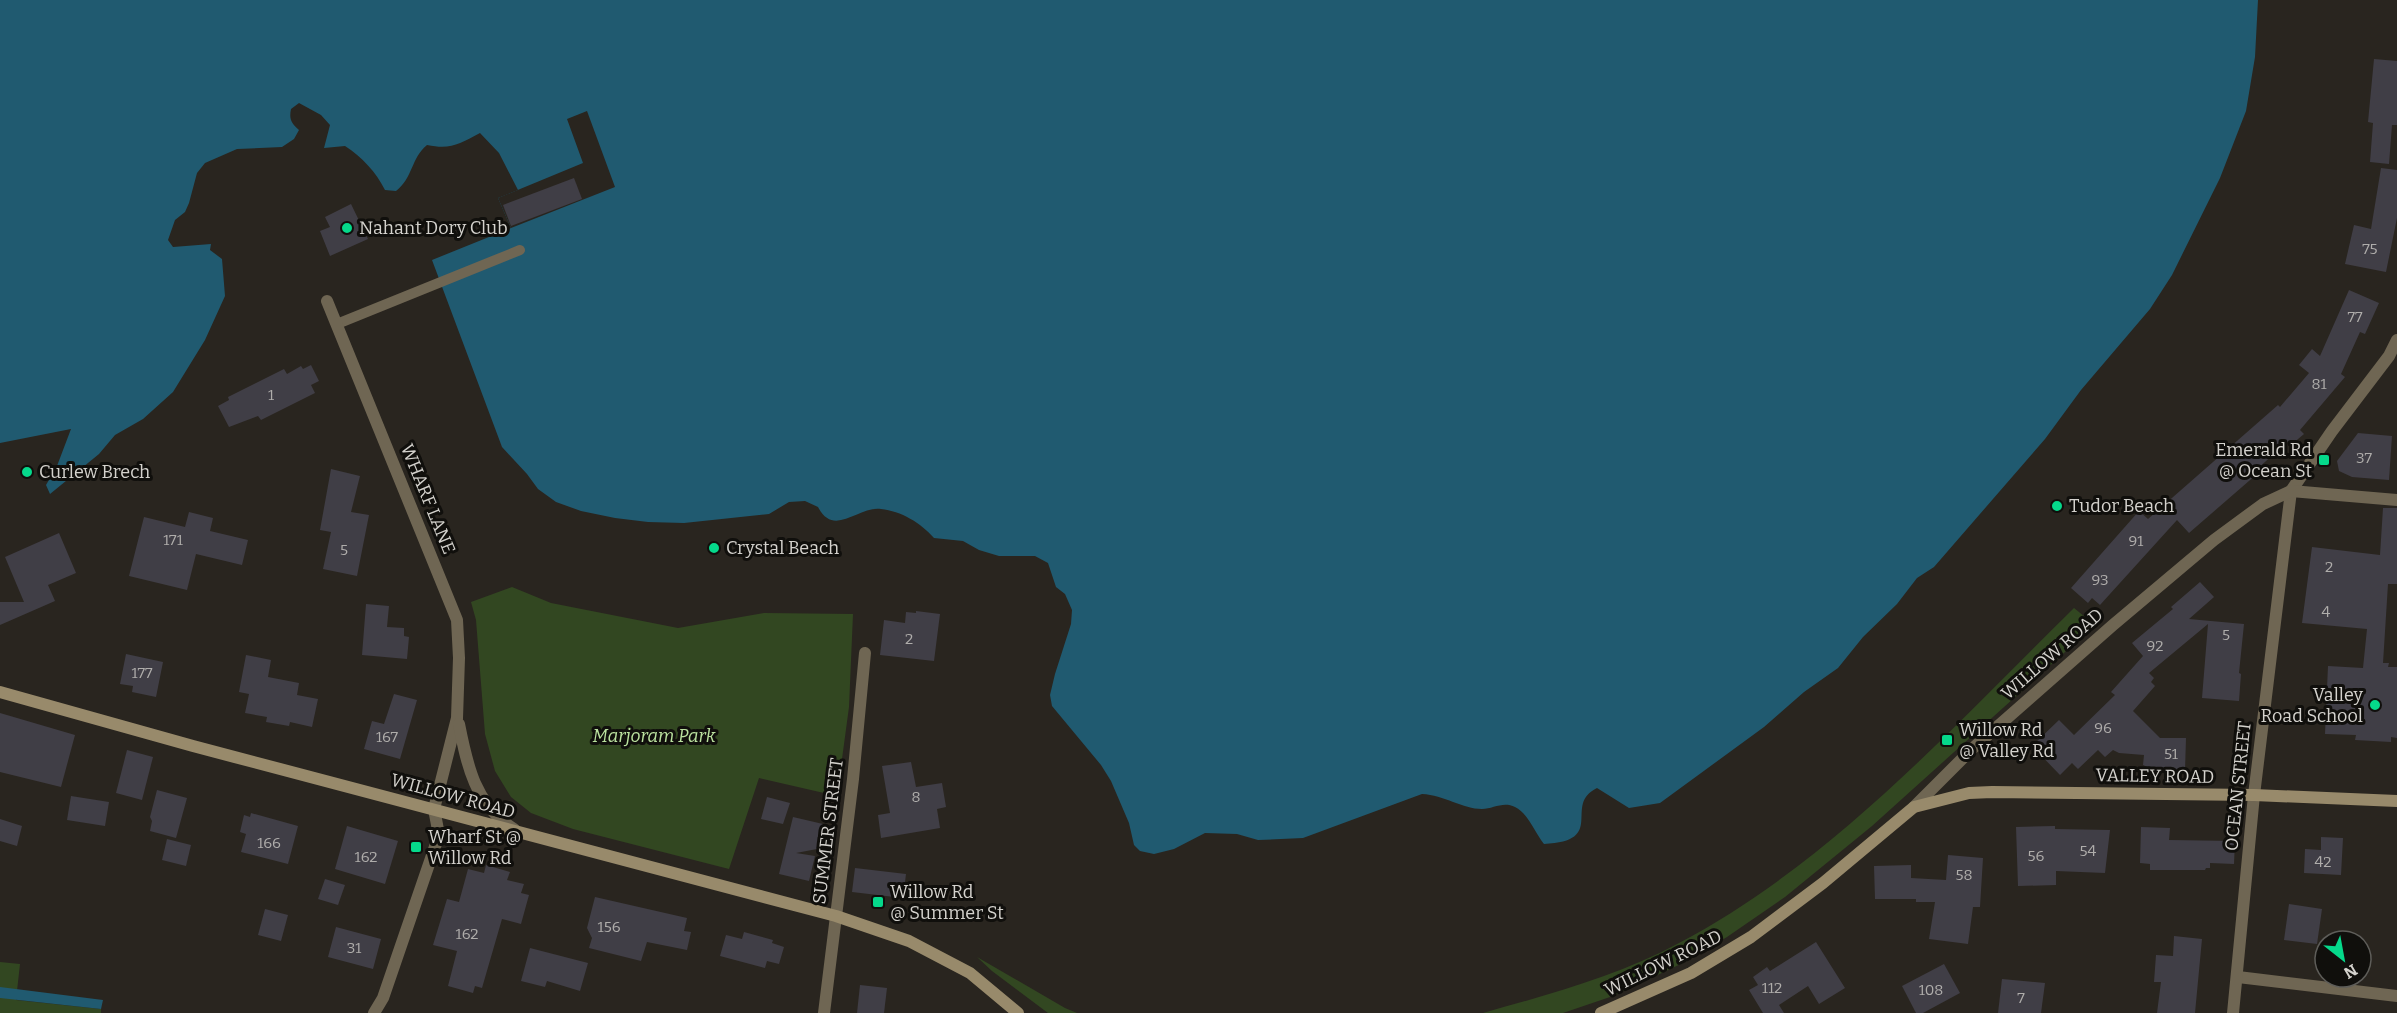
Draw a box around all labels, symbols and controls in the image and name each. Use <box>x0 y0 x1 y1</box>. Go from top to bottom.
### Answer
place label: Nahant Dory Club <box>359 217 508 239</box>
marker: Nahant Dory Club <box>340 221 354 235</box>
house number: 75 <box>2362 240 2378 258</box>
house number: 77 <box>2347 308 2363 326</box>
house number: 81 <box>2311 375 2327 393</box>
house number: 1 <box>268 386 274 404</box>
place label: Emerald Rd @ Ocean St <box>2215 439 2312 482</box>
street label: WHARF LANE <box>396 441 460 557</box>
house number: 37 <box>2356 449 2373 467</box>
marker: Emerald Rd @ Ocean St <box>2317 453 2331 467</box>
place label: Curlew Brech <box>39 461 150 483</box>
marker: Curlew Brech <box>20 465 34 479</box>
place label: Tudor Beach <box>2069 495 2174 517</box>
marker: Tudor Beach <box>2050 499 2064 513</box>
house number: 171 <box>163 531 183 549</box>
house number: 91 <box>2129 532 2143 550</box>
place label: Crystal Beach <box>726 537 839 559</box>
house number: 5 <box>340 541 348 559</box>
marker: Crystal Beach <box>707 541 721 555</box>
house number: 2 <box>2325 558 2333 576</box>
house number: 93 <box>2091 571 2109 589</box>
house number: 4 <box>2322 603 2331 621</box>
street label: WILLOW ROAD <box>1997 604 2107 704</box>
house number: 5 <box>2222 626 2230 644</box>
house number: 2 <box>905 630 913 648</box>
house number: 92 <box>2147 637 2163 655</box>
house number: 177 <box>131 664 153 682</box>
place label: Valley Road School <box>2261 684 2363 727</box>
marker: Valley Road School <box>2368 698 2382 712</box>
place label: Willow Rd @ Valley Rd <box>1959 719 2055 762</box>
house number: 96 <box>2094 719 2112 737</box>
street label: OCEAN STREET <box>2220 720 2256 852</box>
park label: Marjoram Park <box>593 725 716 747</box>
house number: 167 <box>376 728 399 746</box>
marker: Willow Rd @ Valley Rd <box>1940 733 1954 747</box>
house number: 51 <box>2164 745 2178 763</box>
street label: SUMMER STREET <box>808 756 848 905</box>
street label: VALLEY ROAD <box>2096 764 2214 788</box>
street label: WILLOW ROAD <box>388 769 518 823</box>
house number: 8 <box>911 788 921 806</box>
place label: Wharf St @ Willow Rd <box>428 826 521 869</box>
house number: 166 <box>257 834 281 852</box>
marker: Wharf St @ Willow Rd <box>409 840 423 854</box>
house number: 54 <box>2080 842 2097 860</box>
house number: 56 <box>2028 847 2045 865</box>
house number: 162 <box>355 848 377 866</box>
house number: 42 <box>2315 853 2331 871</box>
house number: 58 <box>1955 866 1973 884</box>
place label: Willow Rd @ Summer St <box>890 881 1004 924</box>
marker: Willow Rd @ Summer St <box>871 895 885 909</box>
house number: 156 <box>598 918 621 936</box>
house number: 162 <box>456 925 478 943</box>
street label: WILLOW ROAD <box>1601 925 1725 1001</box>
north arrow <box>2313 929 2373 989</box>
house number: 31 <box>347 939 361 957</box>
text: N <box>2340 960 2361 983</box>
house number: 112 <box>1762 979 1782 997</box>
house number: 108 <box>1919 981 1943 999</box>
house number: 7 <box>2017 989 2025 1007</box>

